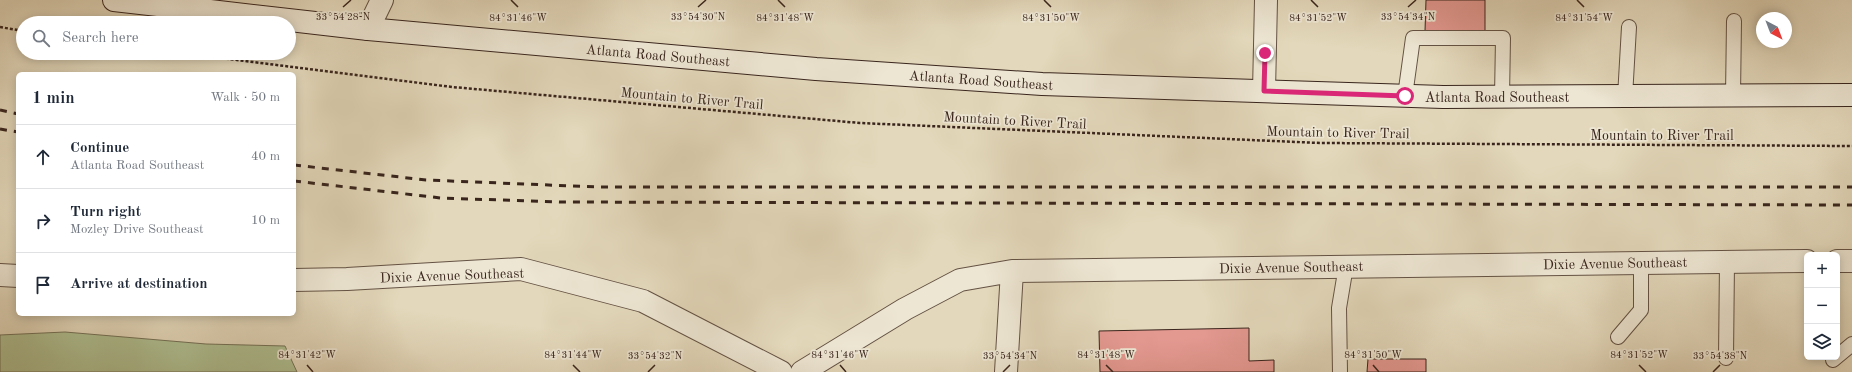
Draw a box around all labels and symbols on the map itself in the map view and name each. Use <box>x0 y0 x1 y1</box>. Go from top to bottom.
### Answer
text: 33°54'28"N <box>316 12 371 22</box>
text: 33°54'30"N <box>671 12 726 22</box>
text: 33°54'34"N <box>1381 12 1436 22</box>
north arrow <box>1756 12 1792 48</box>
text: 84°31'46"W <box>489 13 547 23</box>
text: 84°31'48"W <box>756 13 814 23</box>
text: 84°31'50"W <box>1022 13 1080 23</box>
text: 84°31'52"W <box>1289 13 1347 23</box>
text: 84°31'54"W <box>1555 13 1613 23</box>
street label: Atlanta Road Southeast <box>585 43 731 69</box>
route end <box>1256 44 1274 62</box>
street label: Atlanta Road Southeast <box>908 69 1054 93</box>
street label: Mountain to River Trail <box>620 86 764 112</box>
route start <box>1396 87 1414 105</box>
street label: Atlanta Road Southeast <box>1425 91 1569 105</box>
street label: Mountain to River Trail <box>943 110 1087 132</box>
street label: Mountain to River Trail <box>1266 125 1410 141</box>
street label: Mountain to River Trail <box>1590 129 1734 143</box>
street label: Dixie Avenue Southeast <box>1543 256 1687 272</box>
street label: Dixie Avenue Southeast <box>1219 260 1363 276</box>
street label: Dixie Avenue Southeast <box>380 266 525 286</box>
text: 84°31'42"W <box>278 350 336 360</box>
text: 84°31'44"W <box>544 350 602 360</box>
text: 84°31'46"W <box>811 350 869 360</box>
text: 84°31'48"W <box>1077 350 1135 360</box>
text: 84°31'50"W <box>1344 350 1402 360</box>
text: 84°31'52"W <box>1610 350 1668 360</box>
text: 33°54'32"N <box>628 351 683 361</box>
text: 33°54'34"N <box>983 351 1038 361</box>
text: 33°54'38"N <box>1693 351 1748 361</box>

